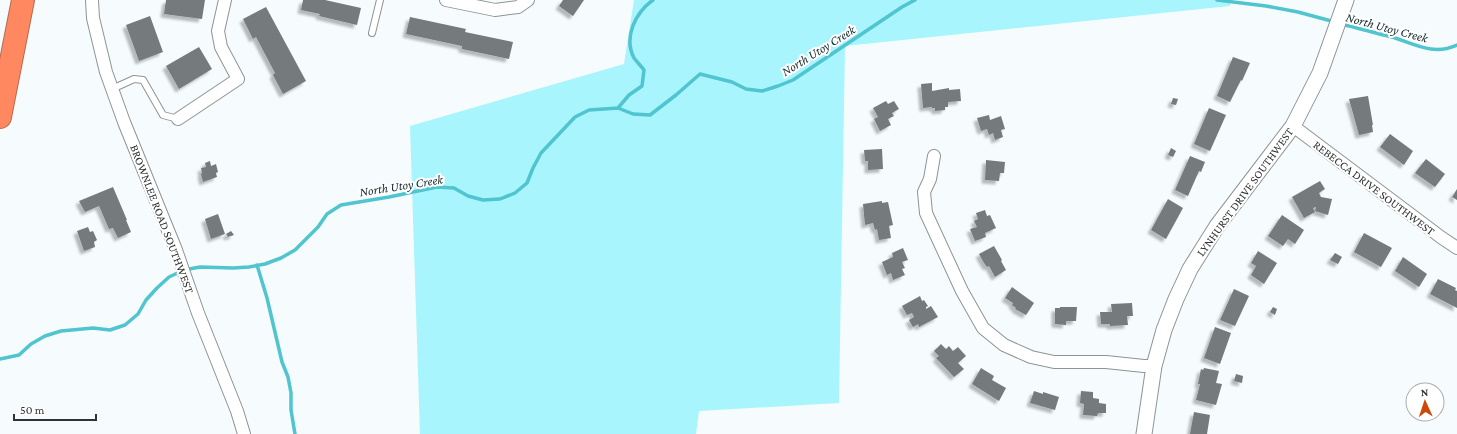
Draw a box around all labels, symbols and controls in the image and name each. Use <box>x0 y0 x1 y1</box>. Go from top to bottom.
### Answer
water label: North Utoy Creek <box>1344 9 1431 46</box>
water label: North Utoy Creek <box>779 21 859 79</box>
street label: LYNHURST DRIVE SOUTHWEST <box>1194 125 1297 259</box>
street label: REBECCA DRIVE SOUTHWEST <box>1310 138 1438 239</box>
street label: BROWNLEE ROAD SOUTHWEST <box>127 143 197 296</box>
water label: North Utoy Creek <box>358 171 445 199</box>
north arrow <box>1405 382 1445 422</box>
text: N <box>1420 386 1429 398</box>
scale bar <box>14 396 96 422</box>
text: 50 m <box>20 403 45 417</box>

